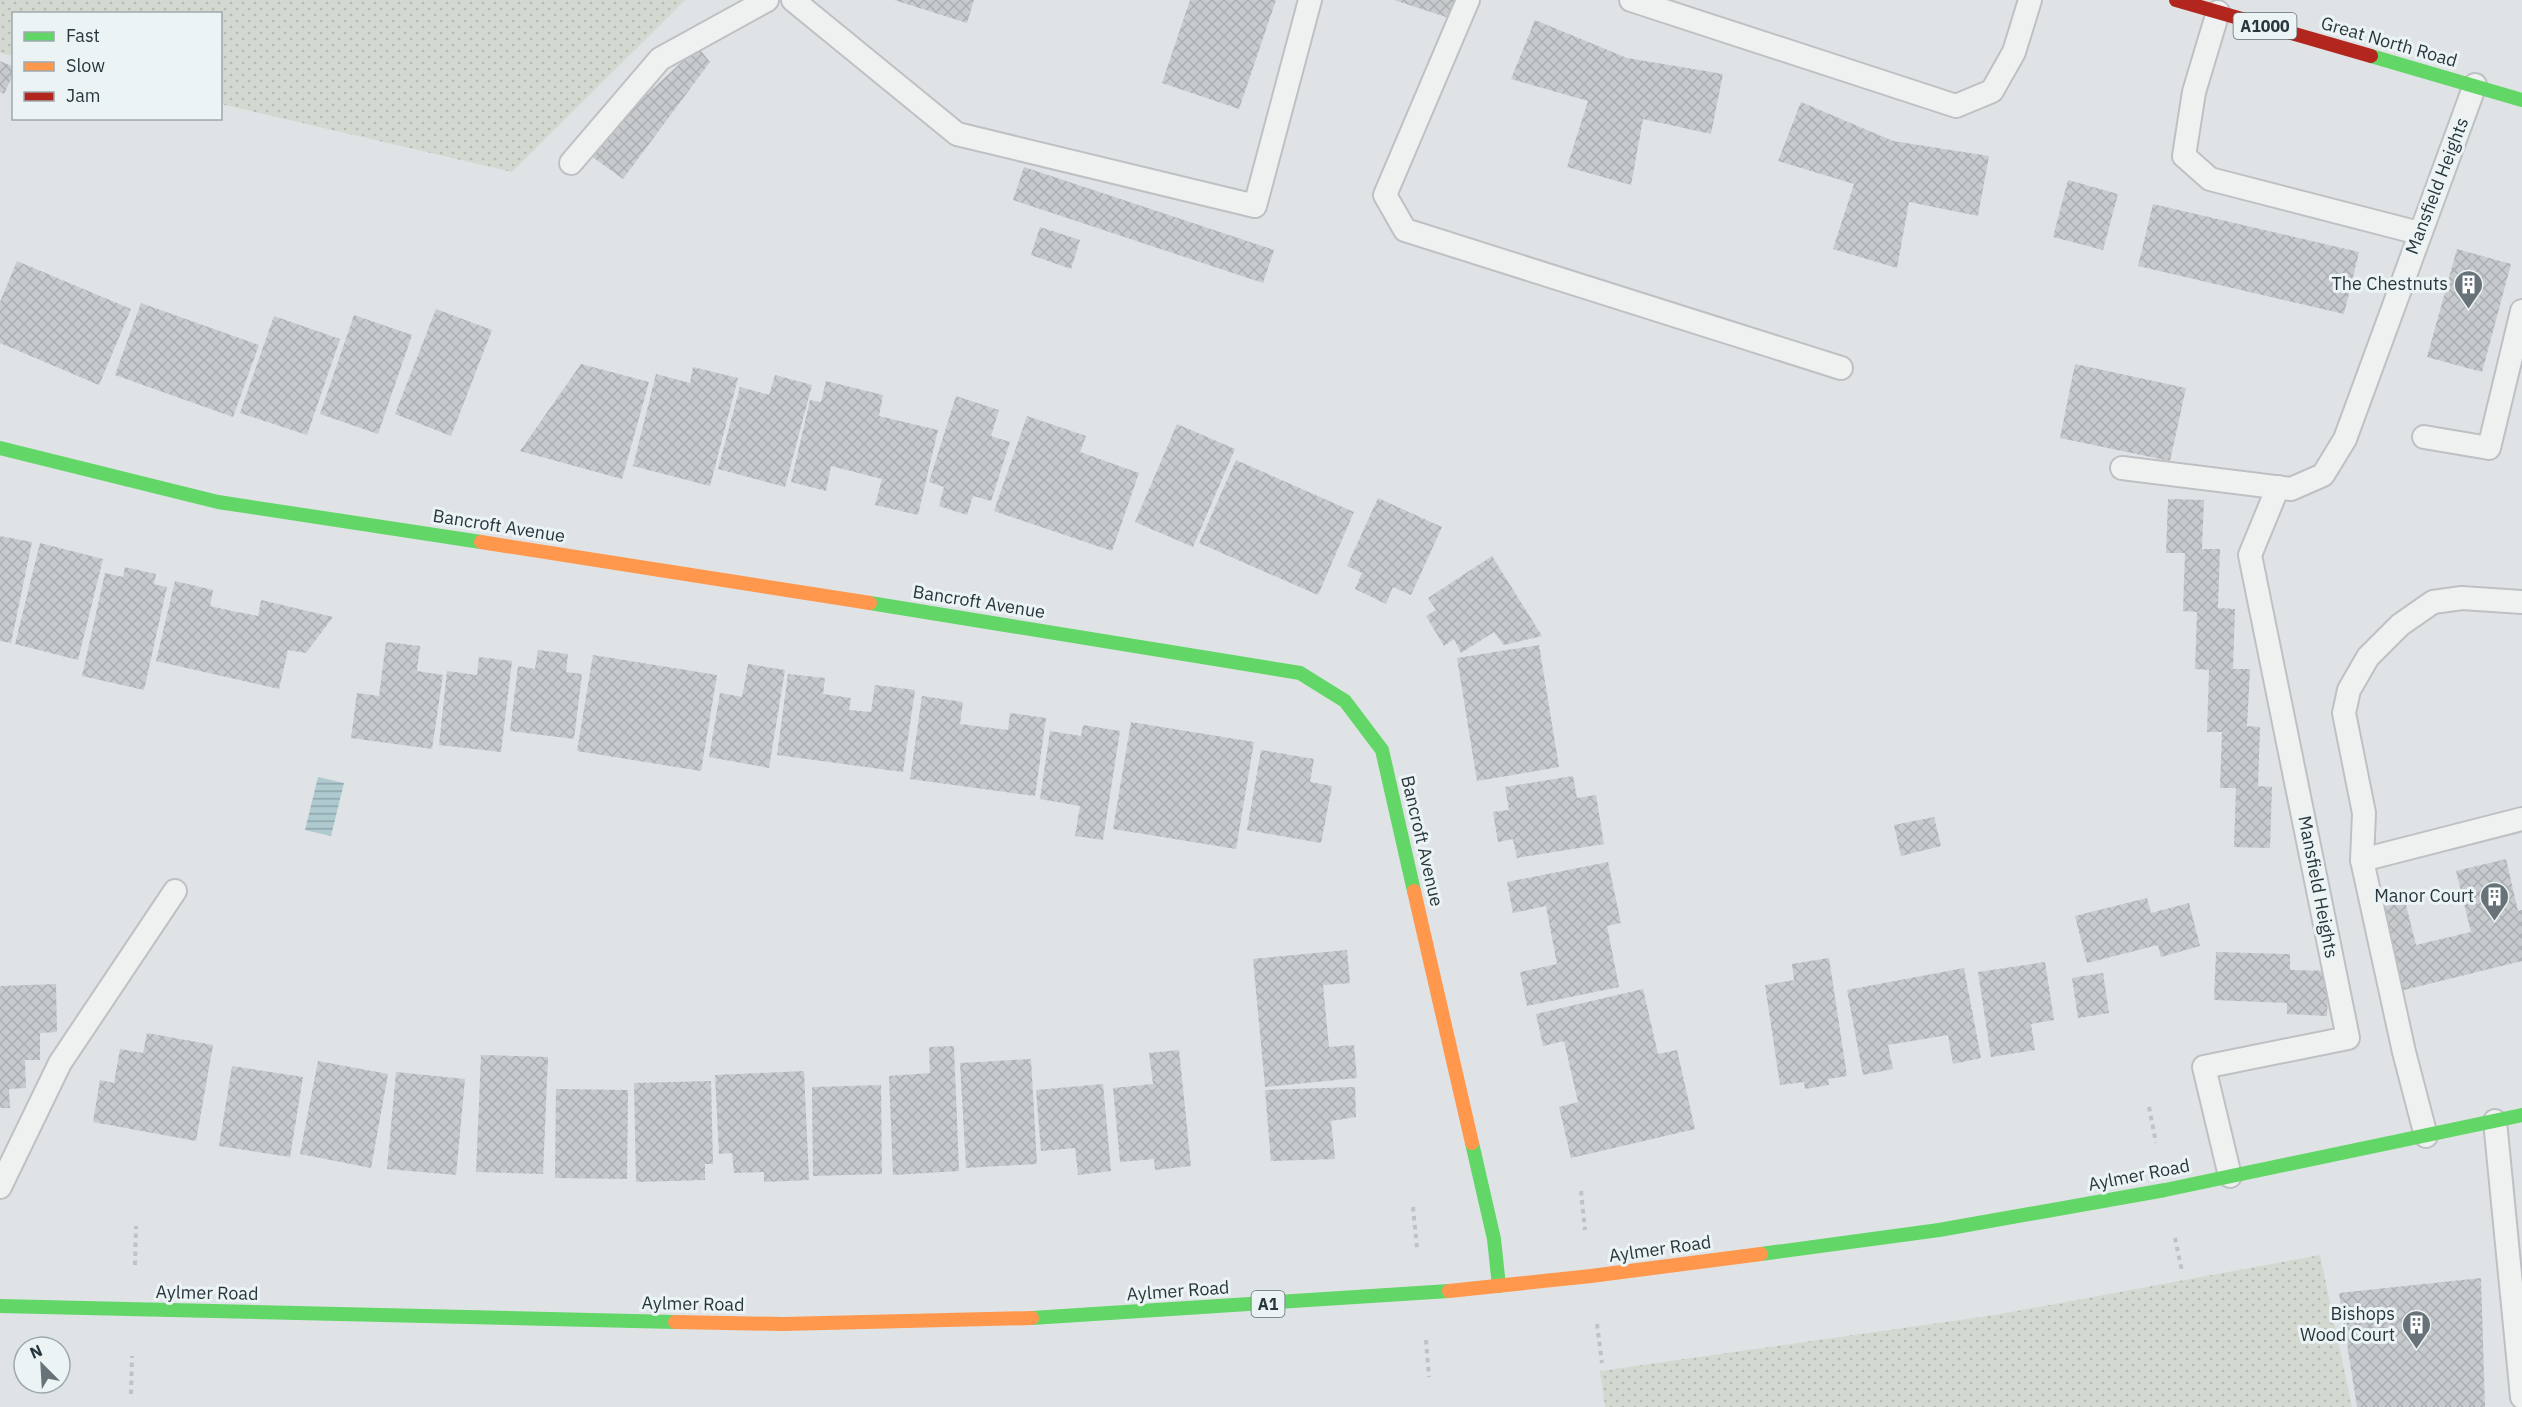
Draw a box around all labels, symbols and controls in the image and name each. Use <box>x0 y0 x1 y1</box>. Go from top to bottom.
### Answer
street label: Great North Road <box>2318 11 2460 72</box>
legend <box>12 12 222 120</box>
road number: A1000 <box>2234 13 2296 39</box>
text: Fast <box>66 24 100 47</box>
text: Slow <box>66 54 105 77</box>
text: Jam <box>66 84 101 107</box>
street label: Mansfield Heights <box>2400 114 2473 258</box>
building icon: The Chestnuts <box>2453 268 2485 310</box>
place label: The Chestnuts <box>2332 272 2448 295</box>
street label: Bancroft Avenue <box>431 504 567 547</box>
street label: Bancroft Avenue <box>911 580 1047 623</box>
street label: Bancroft Avenue <box>1396 773 1449 909</box>
street label: Mansfield Heights <box>2293 814 2344 960</box>
building icon: Manor Court <box>2479 880 2511 922</box>
place label: Manor Court <box>2374 884 2474 907</box>
street label: Aylmer Road <box>2086 1153 2192 1196</box>
street label: Aylmer Road <box>1607 1230 1713 1267</box>
street label: Aylmer Road <box>1126 1275 1230 1306</box>
street label: Aylmer Road <box>155 1280 259 1305</box>
street label: Aylmer Road <box>641 1291 745 1316</box>
road number: A1 <box>1252 1291 1284 1317</box>
place label: Bishops Wood Court <box>2300 1302 2395 1346</box>
building icon: Bishops Wood Court <box>2400 1308 2432 1350</box>
north arrow <box>12 1335 72 1395</box>
text: N <box>27 1340 45 1363</box>

